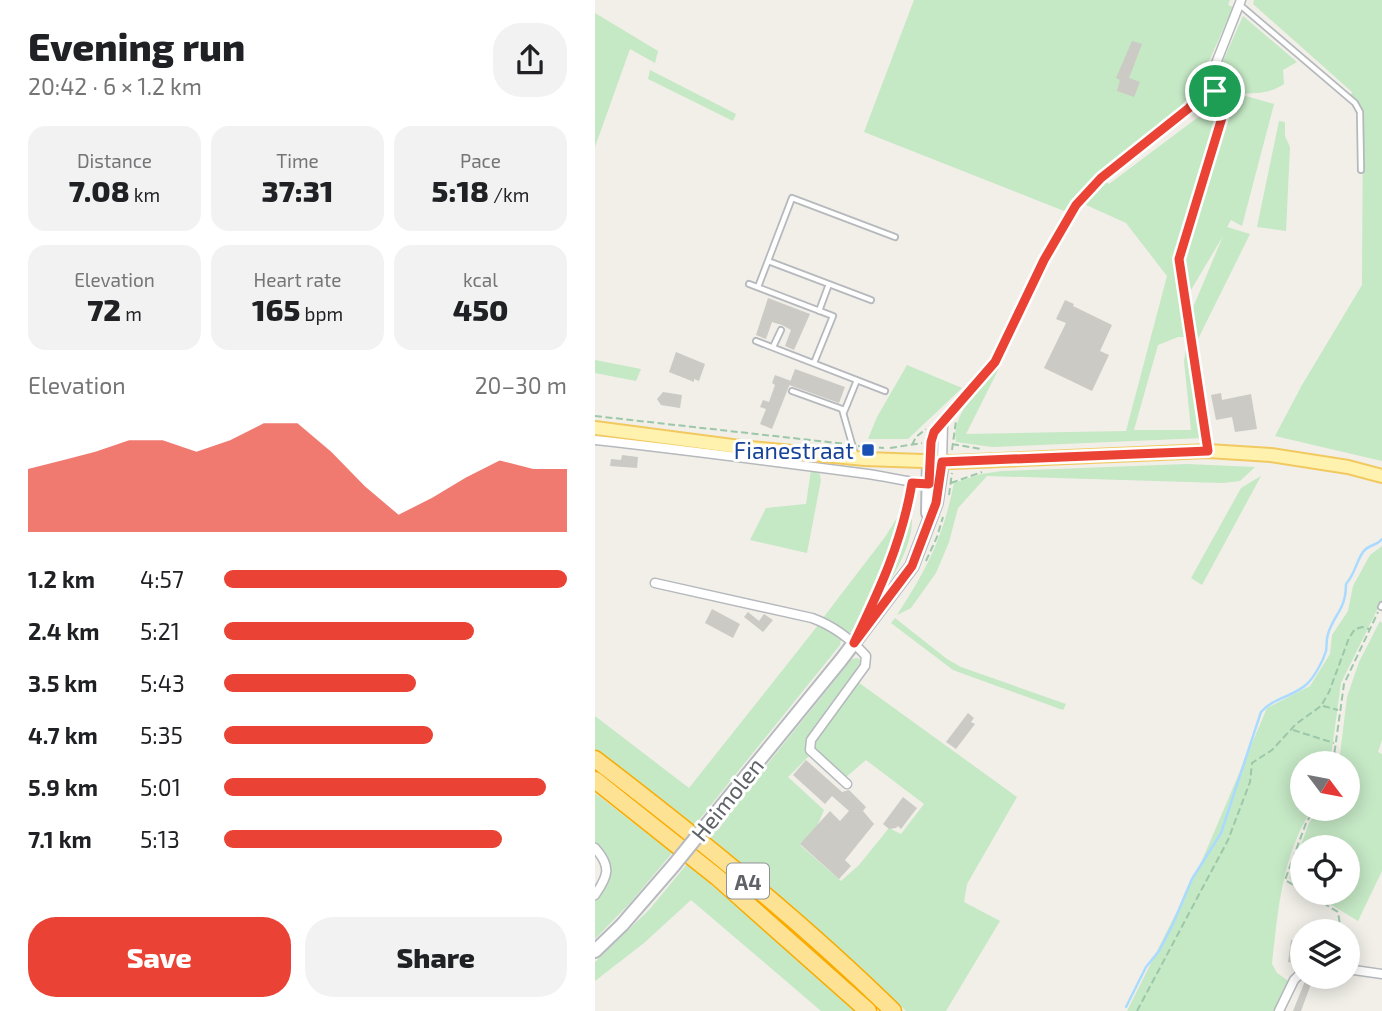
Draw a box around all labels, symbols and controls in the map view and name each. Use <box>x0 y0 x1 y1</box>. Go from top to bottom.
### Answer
text: Evening run <box>28 23 245 69</box>
button: share <box>493 23 567 97</box>
pin <box>1185 61 1245 121</box>
text: 20:42 · 6 × 1.2 km <box>28 72 202 100</box>
icon: arrive <box>1196 72 1234 110</box>
text: Distance <box>77 149 152 172</box>
text: Time <box>276 149 319 172</box>
text: Pace <box>460 149 501 172</box>
text: 7.08 <box>69 172 130 208</box>
text: 37:31 <box>261 172 334 208</box>
text: 5:18 <box>432 172 489 208</box>
text: km <box>130 183 160 206</box>
text: /km <box>489 183 529 206</box>
text: Elevation <box>74 268 155 291</box>
text: Heart rate <box>254 268 341 291</box>
text: kcal <box>463 268 498 291</box>
text: 72 <box>87 291 121 327</box>
text: 165 <box>252 291 300 327</box>
text: 450 <box>453 291 508 327</box>
text: m <box>121 302 142 325</box>
text: bpm <box>300 302 343 325</box>
text: Elevation <box>28 371 126 399</box>
text: 20–30 m <box>475 371 567 399</box>
place label: Fianestraat <box>734 436 854 464</box>
marker: Fianestraat <box>860 442 876 458</box>
text: 1.2 km <box>28 565 95 593</box>
text: 4:57 <box>140 565 184 593</box>
text: 2.4 km <box>28 617 100 645</box>
text: 5:21 <box>140 617 180 645</box>
text: 3.5 km <box>28 669 97 697</box>
text: 5:43 <box>140 669 185 697</box>
text: 4.7 km <box>28 721 98 749</box>
text: 5:35 <box>140 721 183 749</box>
north arrow <box>1290 751 1360 821</box>
map controls <box>1290 751 1360 989</box>
street label: Heimolen <box>685 752 769 846</box>
text: 5.9 km <box>28 773 98 801</box>
text: 5:01 <box>140 773 181 801</box>
text: 7.1 km <box>28 825 92 853</box>
text: 5:13 <box>140 825 180 853</box>
button: locate <box>1290 835 1360 905</box>
road number: A4 <box>727 864 769 898</box>
button: Save <box>28 917 291 997</box>
button: Share <box>305 917 567 997</box>
button: layers <box>1290 919 1360 989</box>

